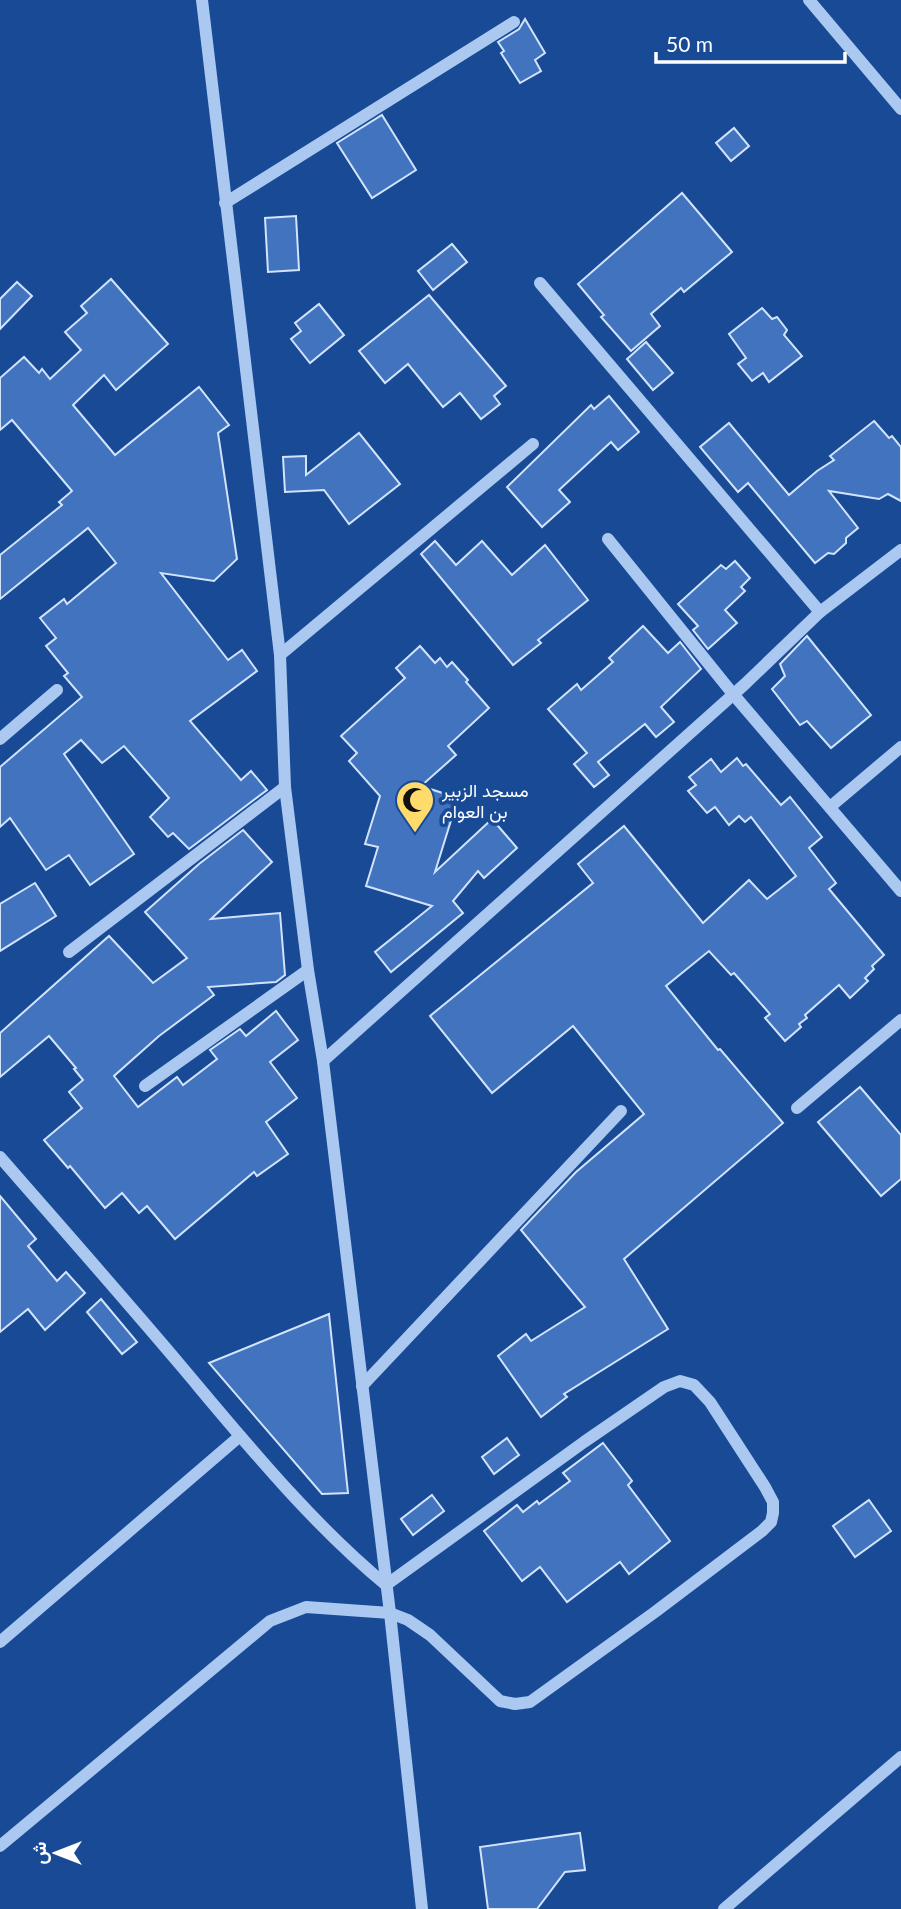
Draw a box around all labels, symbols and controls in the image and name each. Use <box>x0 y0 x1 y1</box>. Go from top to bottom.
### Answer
scale bar <box>656 21 845 65</box>
text: 50 m <box>666 31 713 56</box>
mosque icon: مسجد الزبير بن العوام <box>394 779 436 834</box>
place label: مسجد الزبير بن العوام <box>441 779 529 824</box>
north arrow <box>21 1818 91 1888</box>
text: ش <box>27 1841 51 1864</box>

